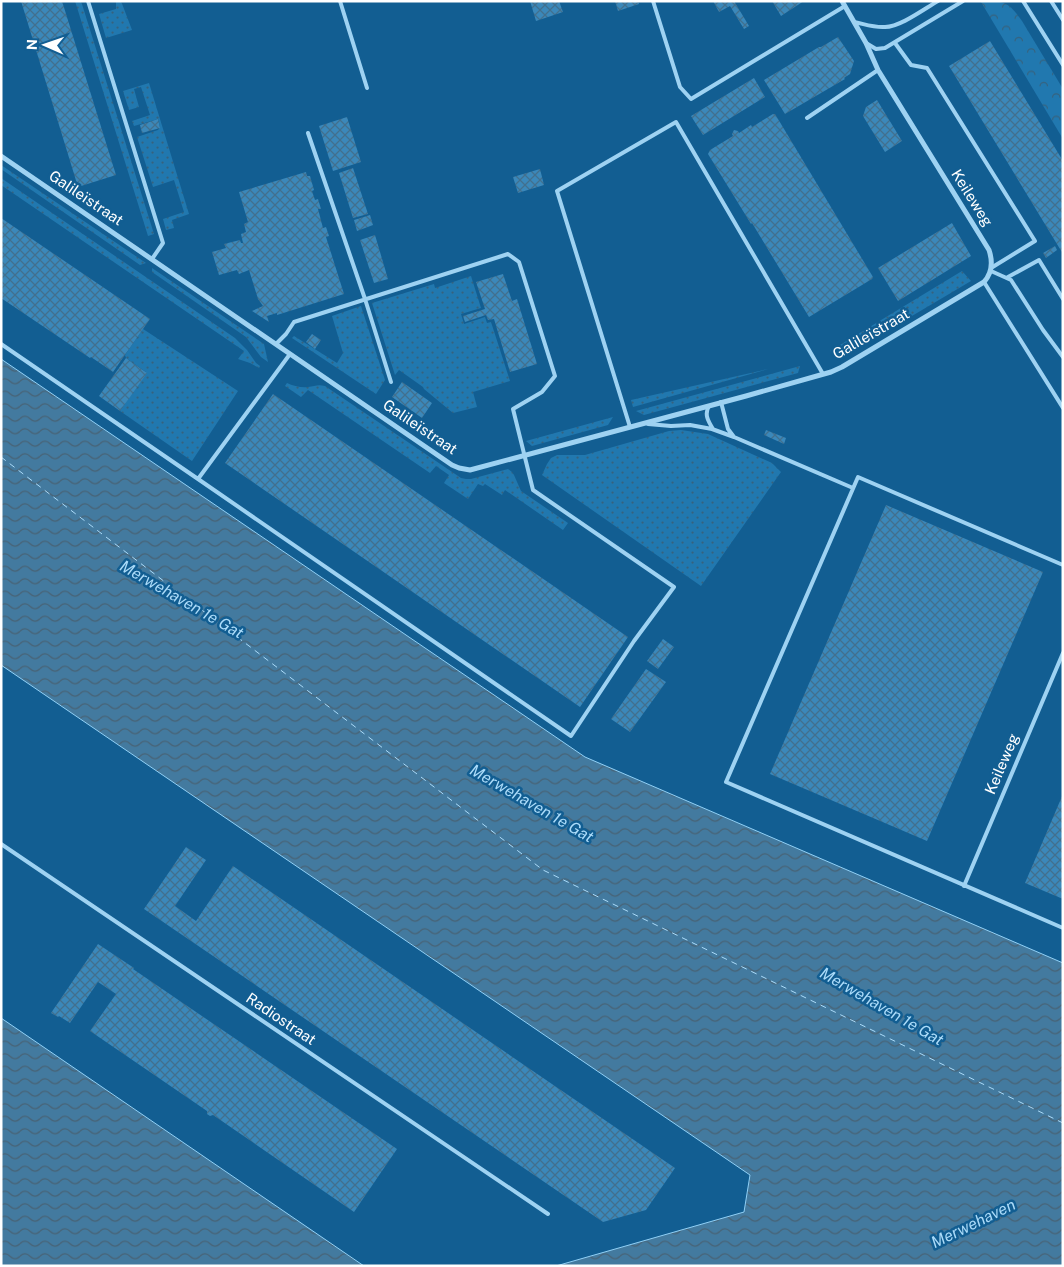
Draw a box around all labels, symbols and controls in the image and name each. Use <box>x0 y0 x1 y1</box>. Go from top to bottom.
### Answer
north arrow <box>20 20 70 70</box>
text: N <box>24 39 40 50</box>
street label: Keileweg <box>948 166 997 229</box>
street label: Galileïstraat <box>46 167 127 229</box>
street label: Galileïstraat <box>829 305 912 362</box>
street label: Galileïstraat <box>380 396 461 458</box>
water label: Merwehaven 1e Gat <box>117 556 247 643</box>
street label: Keileweg <box>981 731 1022 797</box>
water label: Merwehaven 1e Gat <box>467 760 597 847</box>
water label: Merwehaven 1e Gat <box>817 963 947 1050</box>
street label: Radiostraat <box>243 989 319 1048</box>
water label: Merwehaven <box>928 1195 1018 1252</box>

